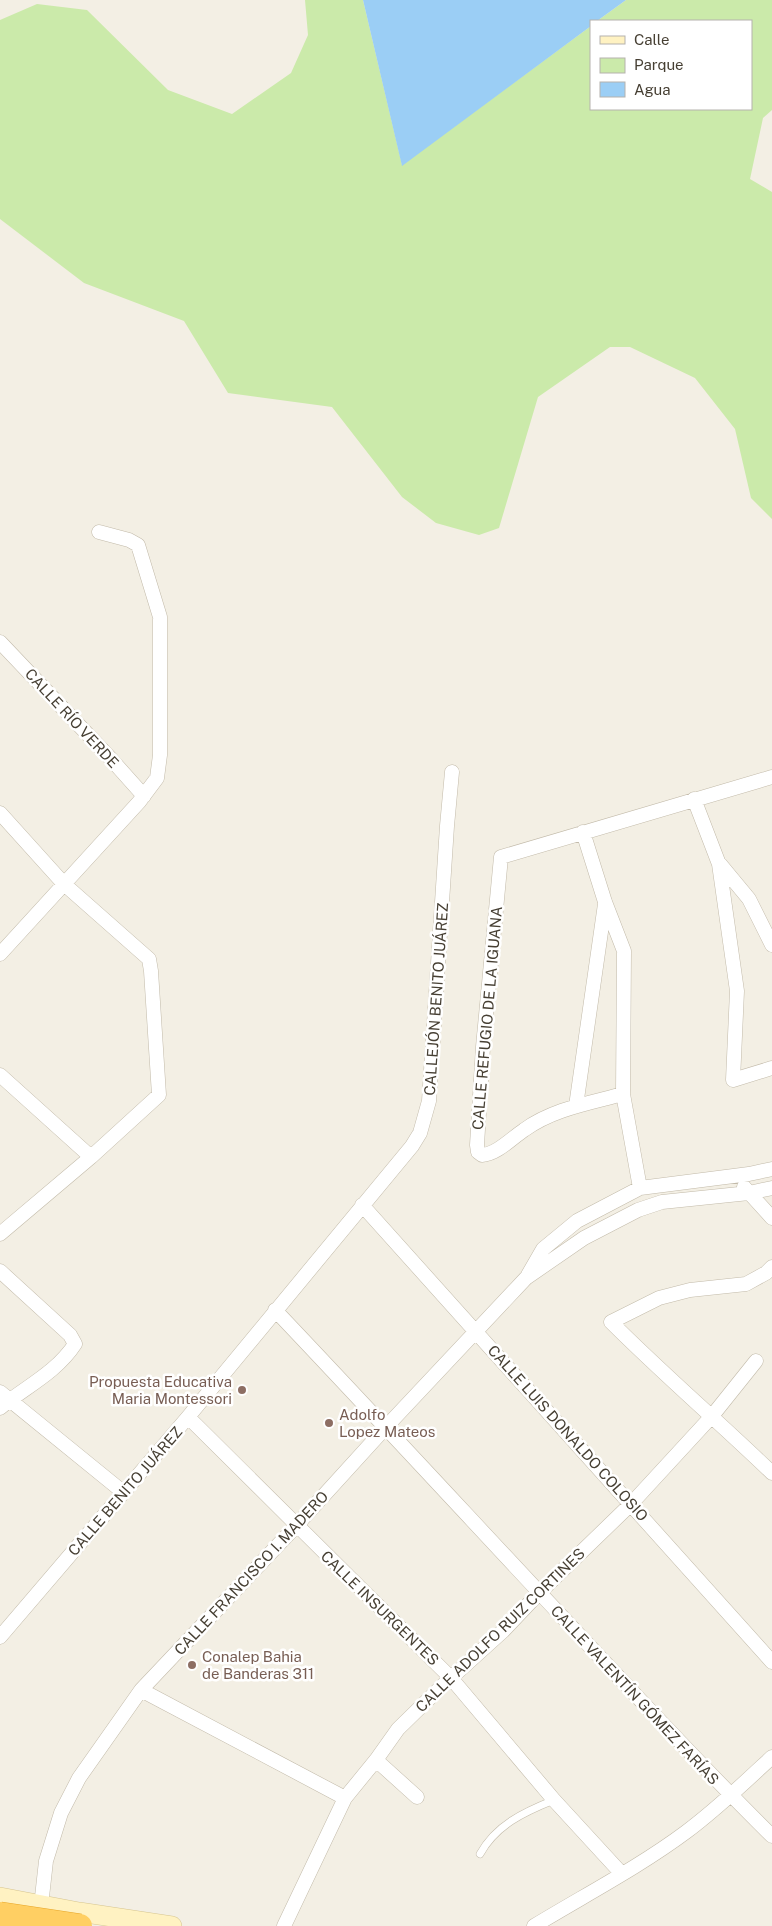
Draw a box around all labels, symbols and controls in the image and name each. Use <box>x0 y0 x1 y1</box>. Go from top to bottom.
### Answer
legend <box>590 20 752 110</box>
text: Calle <box>634 31 670 48</box>
text: Parque <box>634 56 684 73</box>
text: Agua <box>634 81 671 98</box>
street label: CALLE RÍO VERDE <box>22 665 122 771</box>
street label: CALLEJÓN BENITO JUÁREZ <box>420 902 451 1096</box>
street label: CALLE REFUGIO DE LA IGUANA <box>469 905 505 1130</box>
street label: CALLE LUIS DONALDO COLOSIO <box>484 1342 652 1524</box>
place label: Propuesta Educativa Maria Montessori <box>89 1373 232 1407</box>
marker: Propuesta Educativa Maria Montessori <box>236 1384 248 1396</box>
place label: Adolfo Lopez Mateos <box>339 1406 435 1440</box>
marker: Adolfo Lopez Mateos <box>323 1417 335 1429</box>
street label: CALLE BENITO JUÁREZ <box>64 1423 186 1559</box>
street label: CALLE FRANCISCO I. MADERO <box>171 1488 331 1658</box>
street label: CALLE ADOLFO RUIZ CORTINES <box>412 1545 588 1715</box>
street label: CALLE INSURGENTES <box>318 1547 442 1669</box>
street label: CALLE VALENTÍN GÓMEZ FARÍAS <box>547 1601 723 1788</box>
place label: Conalep Bahia de Banderas 311 <box>202 1648 314 1682</box>
marker: Conalep Bahia de Banderas 311 <box>186 1659 198 1671</box>

